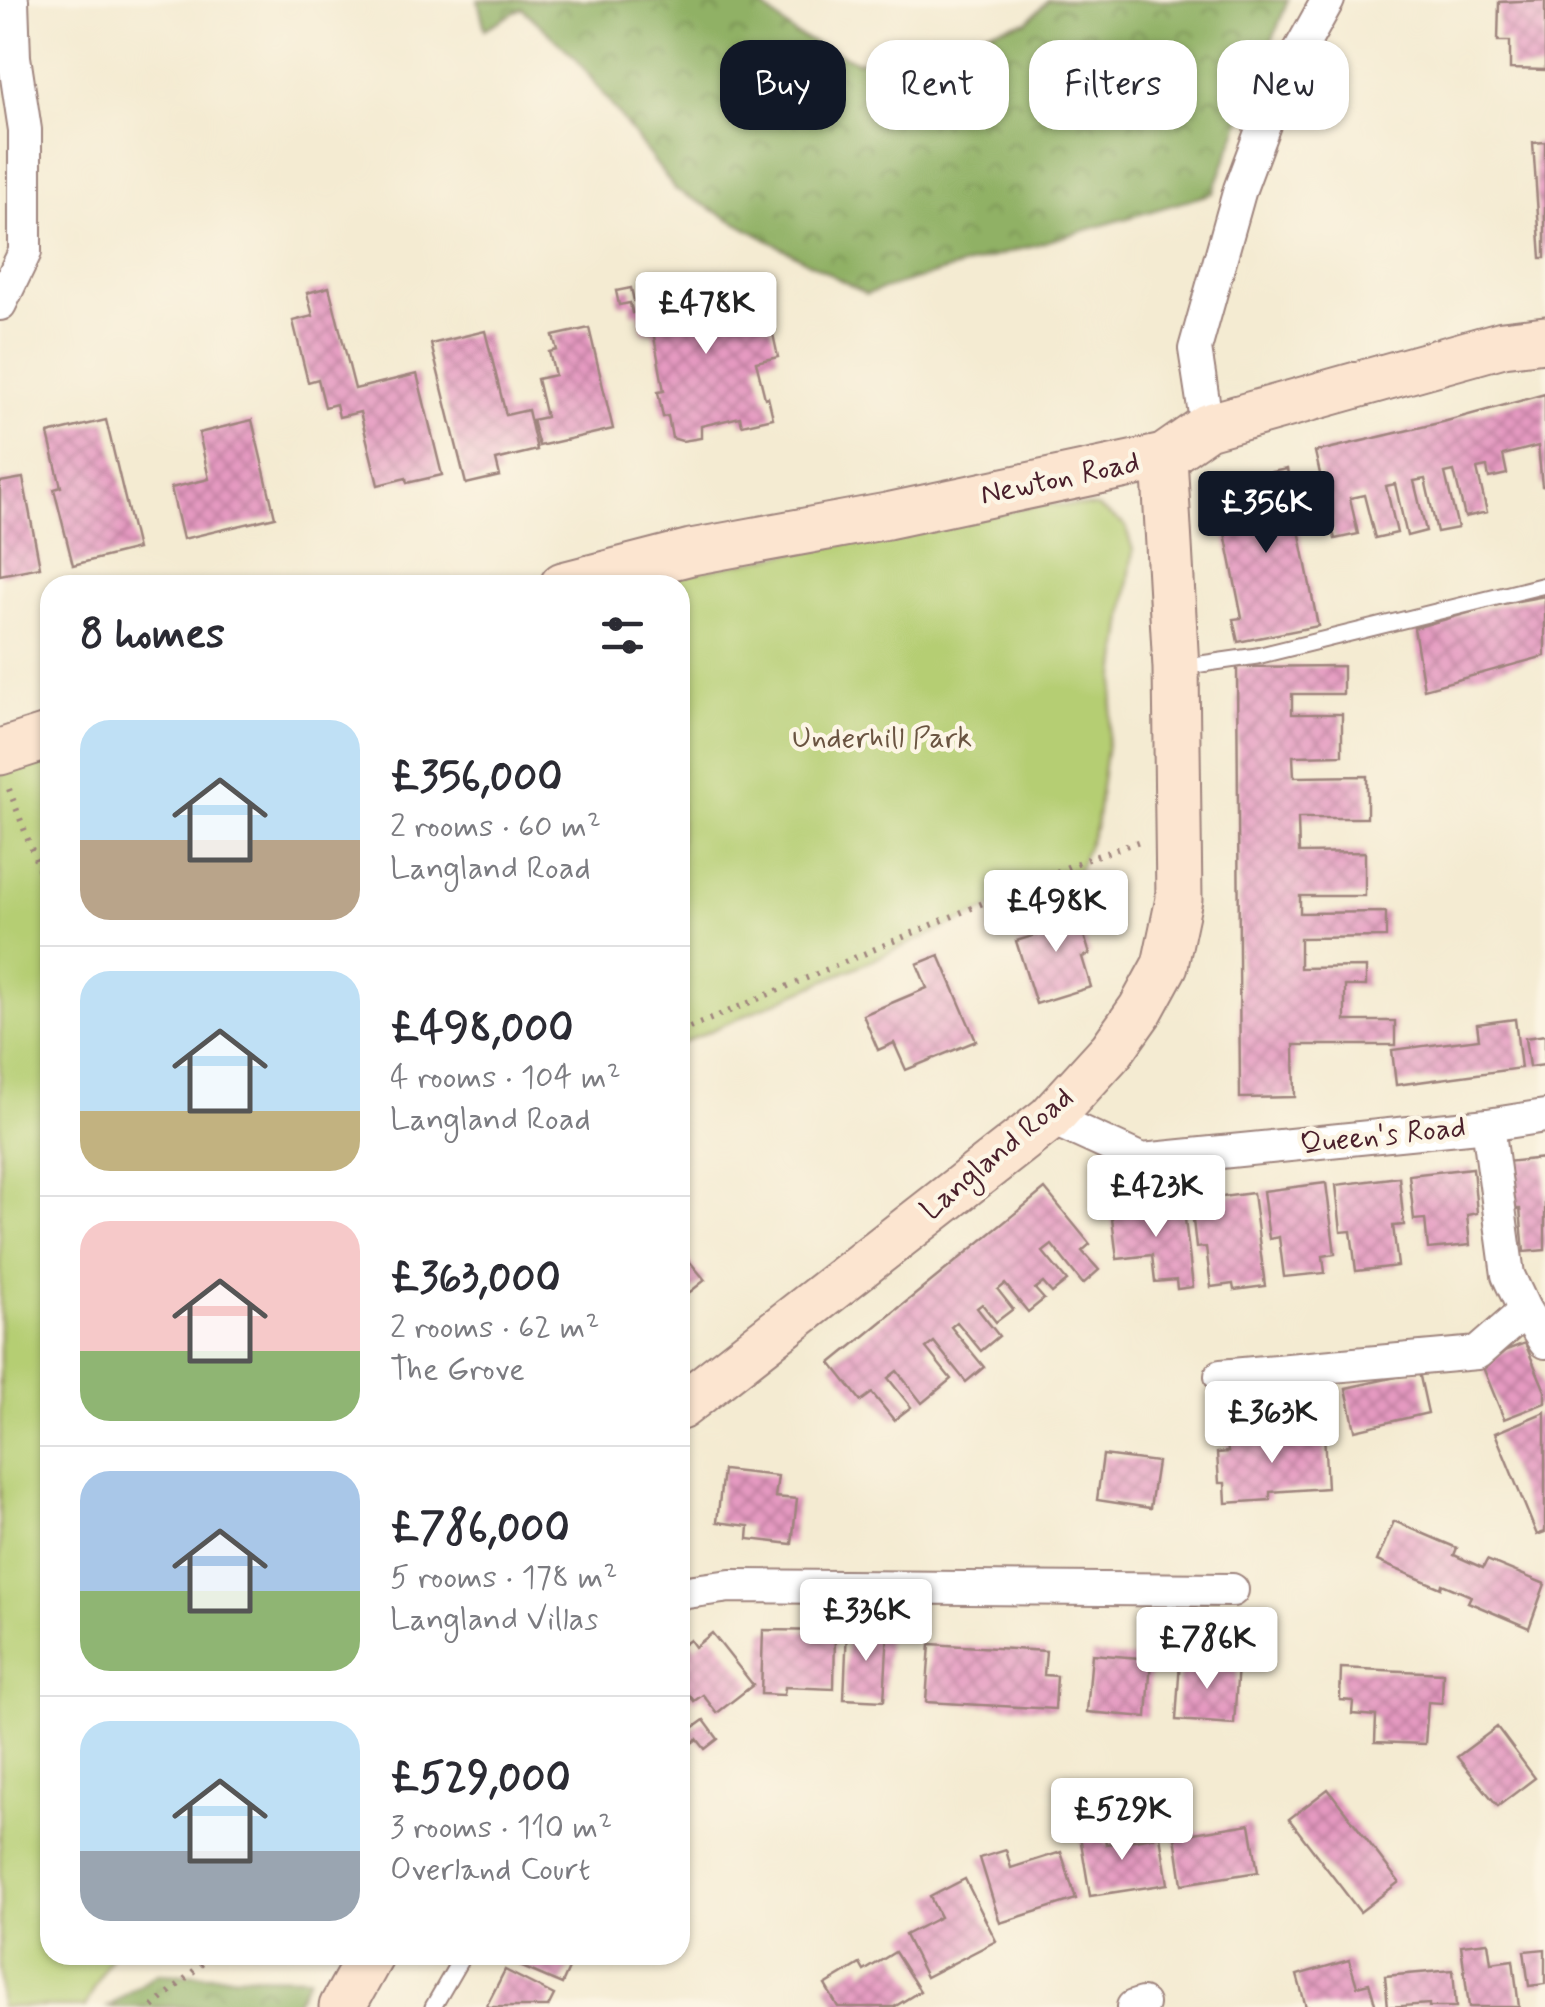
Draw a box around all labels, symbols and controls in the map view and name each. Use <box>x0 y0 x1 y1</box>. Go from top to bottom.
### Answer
chip: Buy <box>720 40 846 130</box>
chip: Rent <box>866 40 1009 130</box>
chip: Filters <box>1029 40 1197 130</box>
chip: New <box>1217 40 1349 130</box>
pin: £478K <box>636 272 776 357</box>
text: £478K <box>657 283 755 325</box>
street label: Newton Road <box>977 443 1143 515</box>
pin: £356K <box>1196 471 1336 556</box>
text: £356K <box>1220 482 1312 524</box>
text: 8 homes <box>80 608 225 663</box>
icon: filters <box>595 608 650 663</box>
park label: Underhill Park <box>792 719 972 758</box>
text: £356,000 <box>390 751 563 806</box>
icon: home <box>160 760 280 880</box>
text: 2 rooms · 60 m² <box>390 806 601 848</box>
text: Langland Road <box>390 848 591 890</box>
pin: £498K <box>986 870 1126 955</box>
text: £498K <box>1006 881 1106 923</box>
text: £498,000 <box>390 1002 574 1057</box>
icon: home <box>160 1011 280 1131</box>
text: 4 rooms · 104 m² <box>390 1057 621 1099</box>
street label: Langland Road <box>912 1079 1083 1231</box>
text: Langland Road <box>390 1099 591 1141</box>
street label: Queen's Road <box>1298 1108 1468 1164</box>
pin: £423K <box>1086 1155 1226 1240</box>
text: £423K <box>1109 1166 1203 1208</box>
text: £363,000 <box>390 1252 561 1307</box>
icon: home <box>160 1261 280 1381</box>
text: 2 rooms · 62 m² <box>390 1307 599 1349</box>
text: The Grove <box>390 1349 525 1391</box>
pin: £363K <box>1202 1381 1342 1466</box>
text: £363K <box>1227 1392 1317 1434</box>
text: £786,000 <box>390 1502 570 1557</box>
icon: home <box>160 1511 280 1631</box>
text: 5 rooms · 178 m² <box>390 1557 617 1599</box>
pin: £336K <box>796 1579 936 1664</box>
text: £336K <box>822 1590 910 1632</box>
text: Langland Villas <box>390 1599 598 1641</box>
pin: £786K <box>1137 1607 1277 1692</box>
text: £786K <box>1158 1618 1256 1660</box>
text: £529,000 <box>390 1752 571 1807</box>
icon: home <box>160 1761 280 1881</box>
pin: £529K <box>1052 1778 1192 1863</box>
text: £529K <box>1073 1789 1171 1831</box>
text: 3 rooms · 110 m² <box>390 1807 612 1849</box>
text: Overland Court <box>390 1849 591 1891</box>

